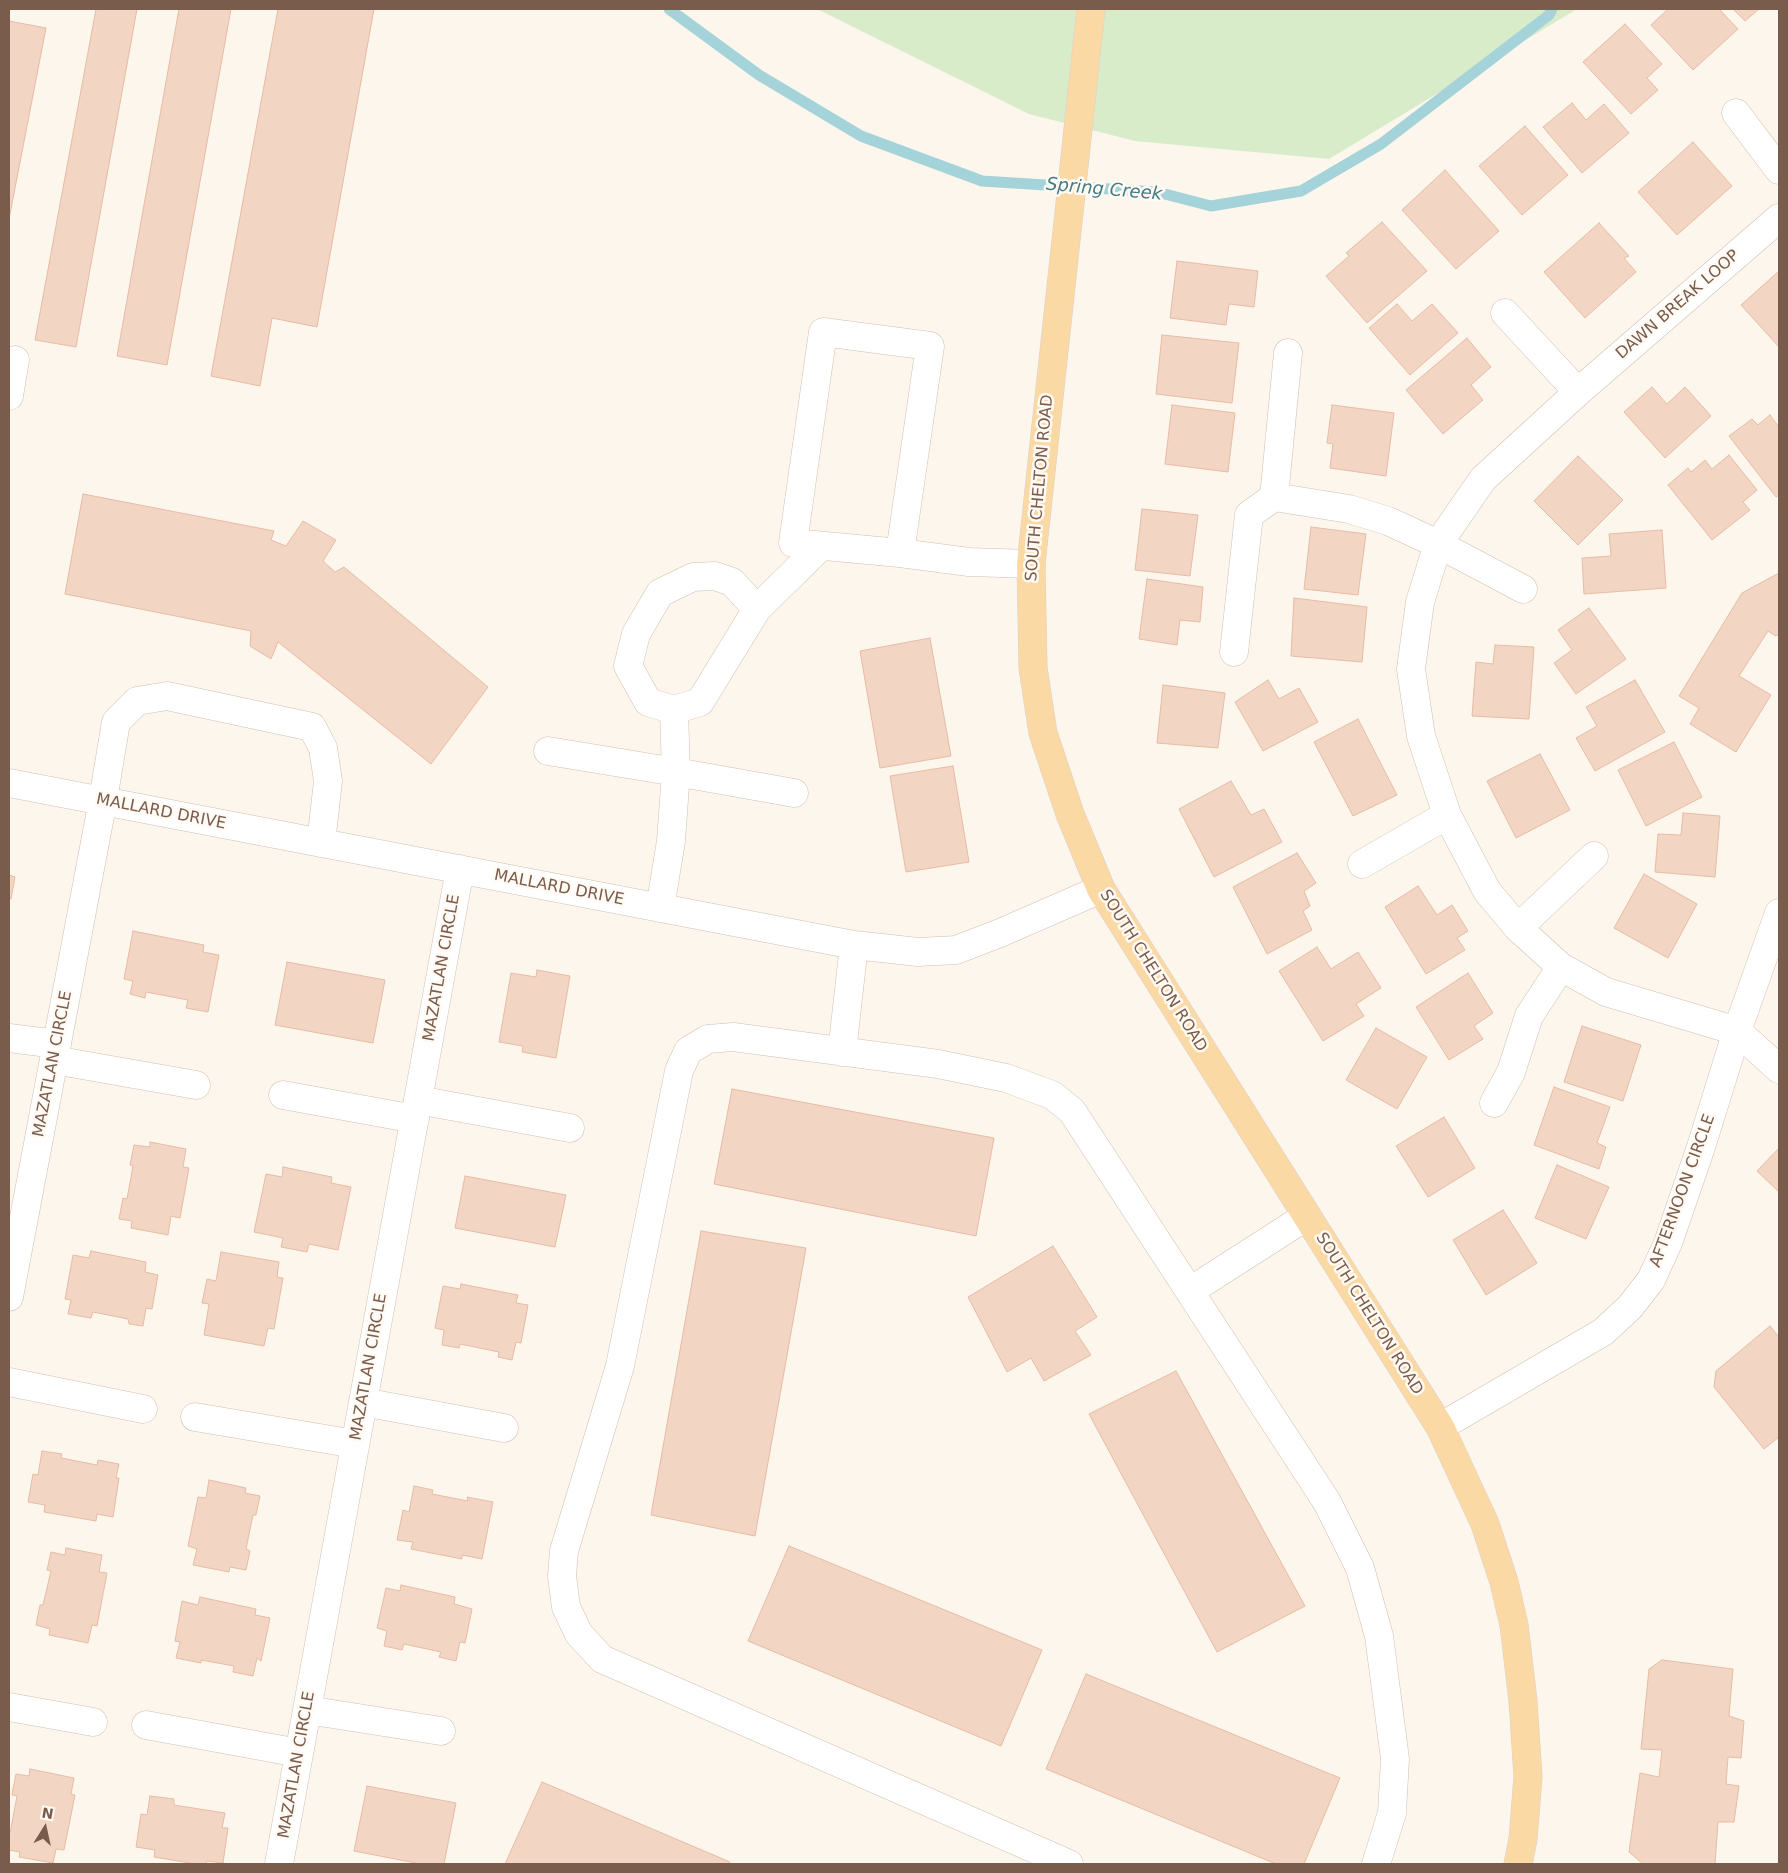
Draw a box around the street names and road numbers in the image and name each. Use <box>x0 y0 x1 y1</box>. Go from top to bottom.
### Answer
street label: DAWN BREAK LOOP <box>1612 246 1744 364</box>
street label: SOUTH CHELTON ROAD <box>1022 394 1058 582</box>
street label: MALLARD DRIVE <box>95 790 227 834</box>
street label: MALLARD DRIVE <box>493 866 625 910</box>
street label: SOUTH CHELTON ROAD <box>1095 886 1211 1056</box>
street label: MAZATLAN CIRCLE <box>420 893 464 1043</box>
street label: MAZATLAN CIRCLE <box>29 989 77 1139</box>
street label: AFTERNOON CIRCLE <box>1646 1112 1720 1270</box>
street label: SOUTH CHELTON ROAD <box>1311 1229 1427 1399</box>
street label: MAZATLAN CIRCLE <box>347 1292 391 1442</box>
street label: MAZATLAN CIRCLE <box>275 1690 319 1840</box>

